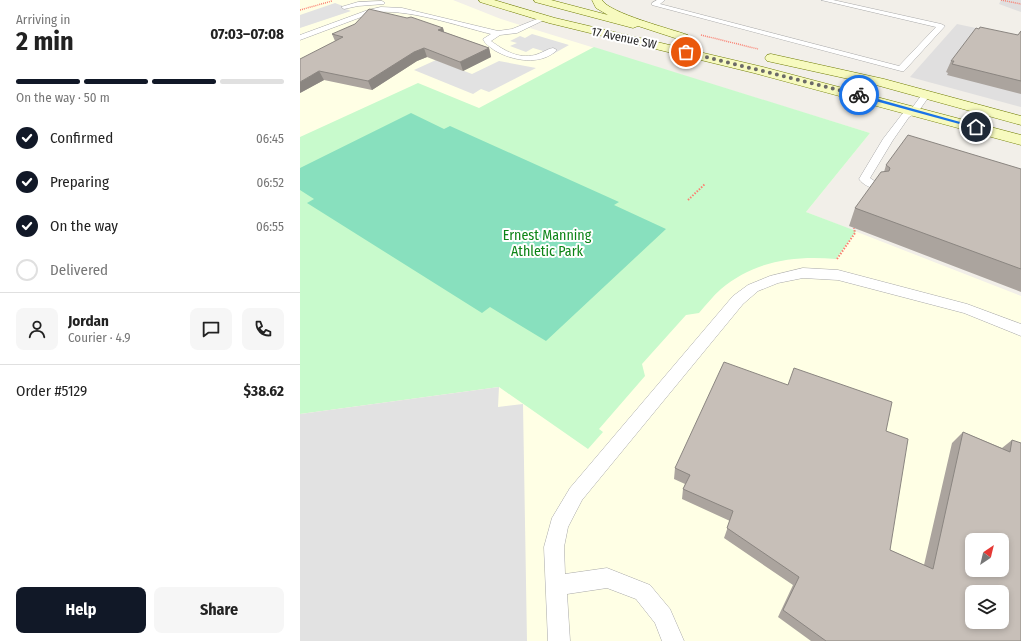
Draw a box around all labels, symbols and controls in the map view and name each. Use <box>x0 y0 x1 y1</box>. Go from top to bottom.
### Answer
text: Arriving in <box>16 12 70 27</box>
street label: 17 Avenue SW <box>590 24 658 52</box>
text: 07:03–07:08 <box>210 25 284 43</box>
text: 2 min <box>16 26 74 57</box>
pin <box>669 35 703 69</box>
icon: bag <box>675 41 697 63</box>
courier <box>839 75 879 115</box>
icon: bike <box>848 84 870 106</box>
text: On the way · 50 m <box>16 90 110 105</box>
pin <box>959 110 993 144</box>
icon: home <box>965 116 987 138</box>
icon: check <box>16 127 38 149</box>
text: Confirmed <box>50 129 113 147</box>
text: 06:45 <box>256 131 284 146</box>
icon: check <box>16 171 38 193</box>
text: Preparing <box>50 173 109 191</box>
text: 06:52 <box>256 175 284 190</box>
icon: check <box>16 215 38 237</box>
text: On the way <box>50 217 118 235</box>
text: 06:55 <box>256 219 284 234</box>
park label: Ernest Manning Athletic Park <box>503 227 592 260</box>
text: Delivered <box>50 261 108 279</box>
button: person <box>16 308 58 350</box>
button: chat <box>190 308 232 350</box>
button: phone <box>242 308 284 350</box>
text: Jordan <box>68 312 109 330</box>
text: Courier · 4.9 <box>68 330 131 345</box>
text: Order #5129 <box>16 382 87 400</box>
text: $38.62 <box>244 382 284 400</box>
north arrow <box>965 533 1009 577</box>
map controls <box>965 533 1009 629</box>
button: layers <box>965 585 1009 629</box>
button: Help <box>16 587 146 633</box>
button: Share <box>154 587 284 633</box>

